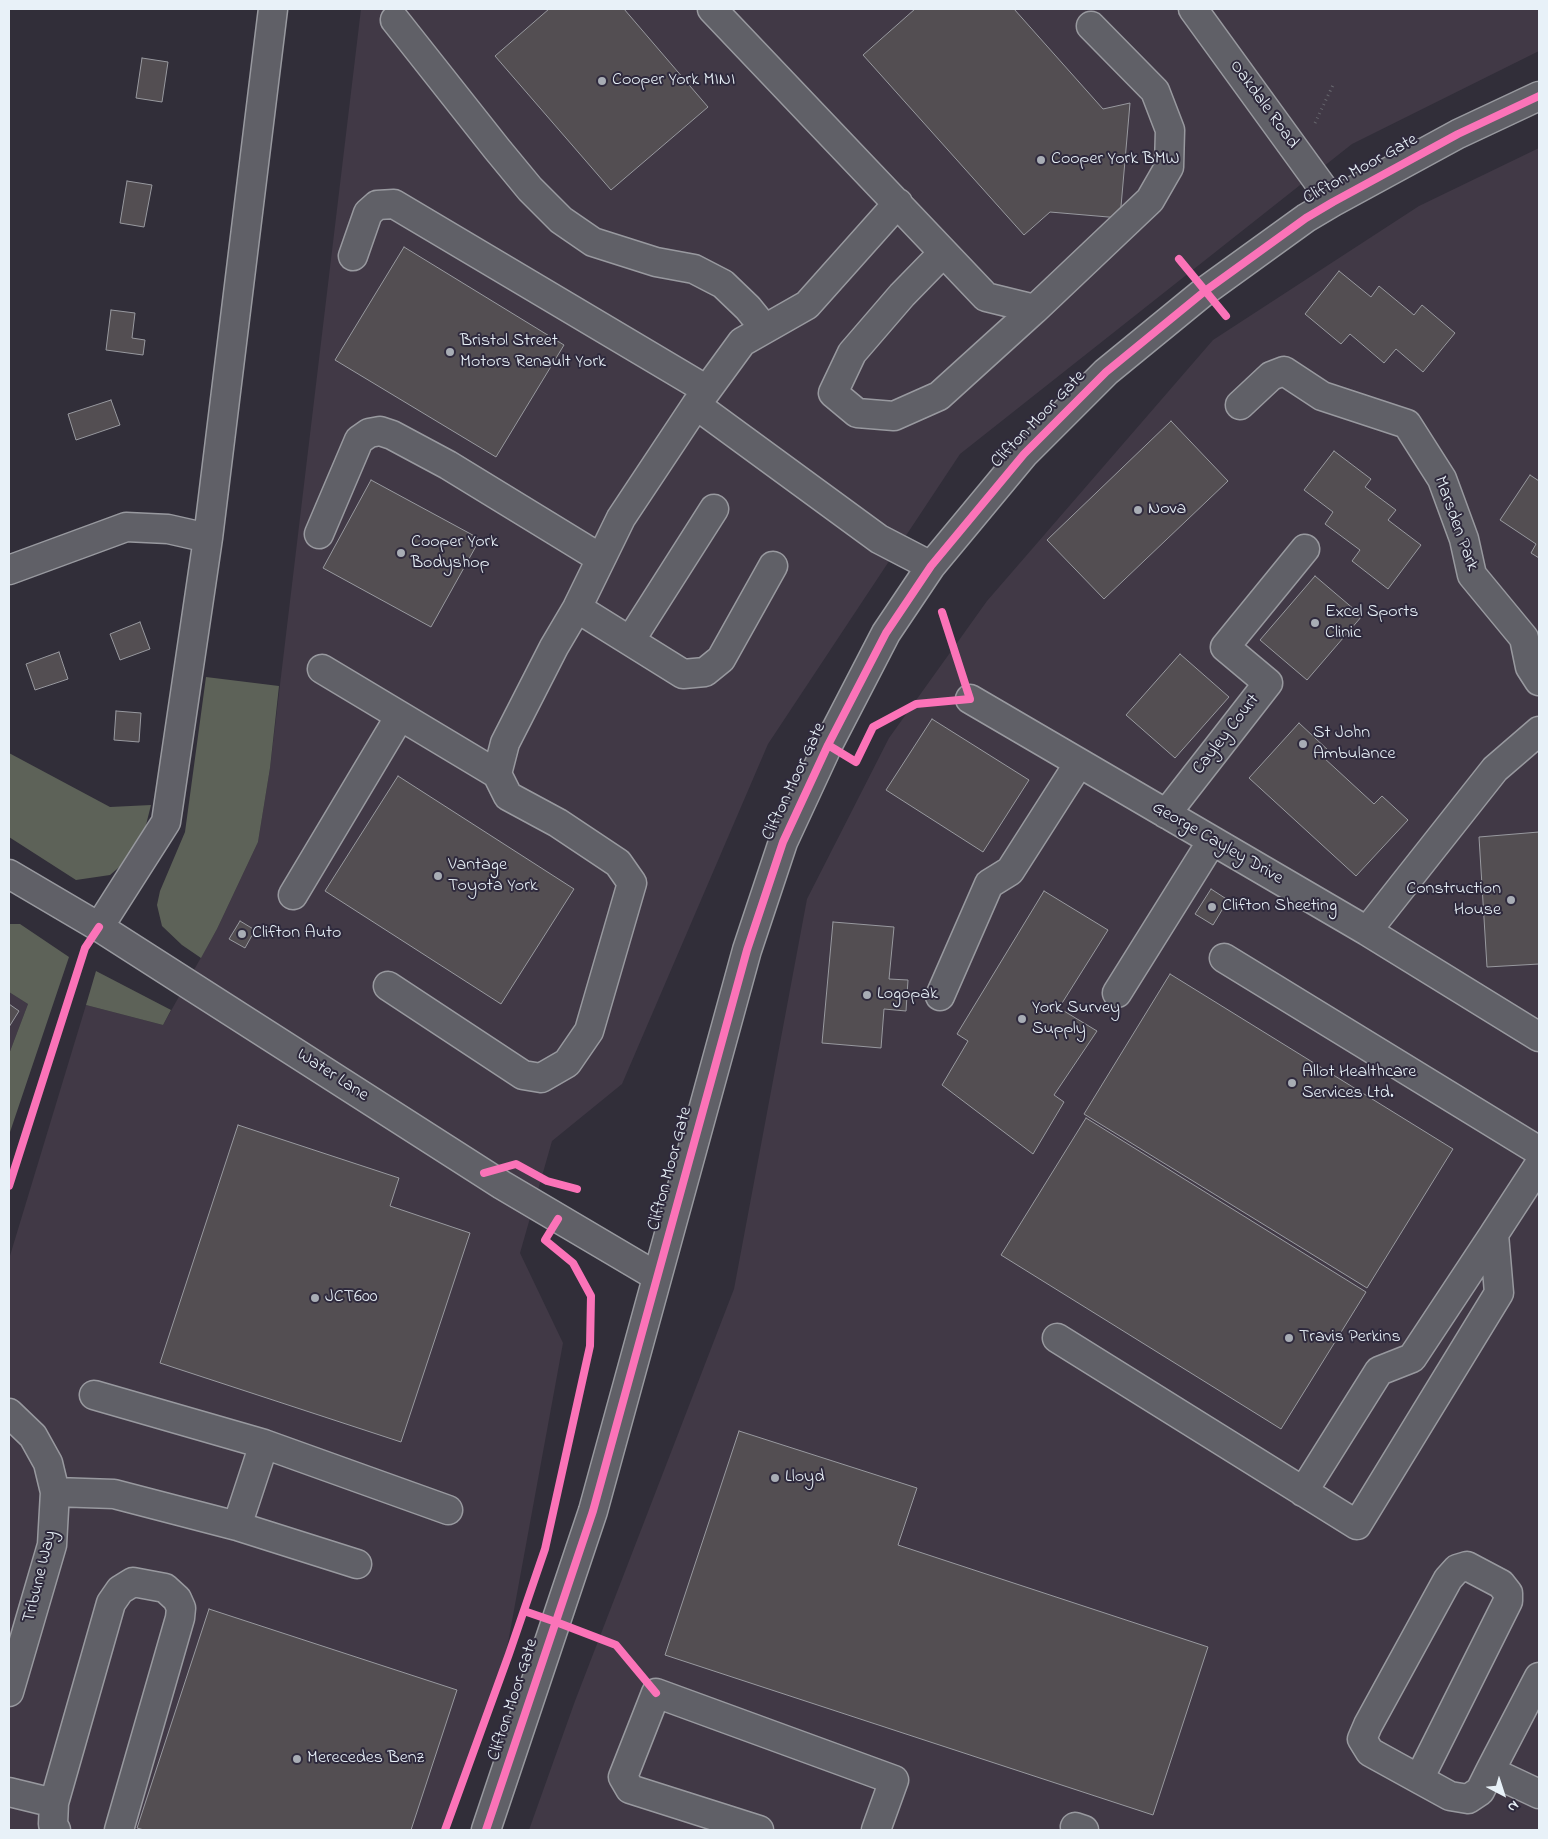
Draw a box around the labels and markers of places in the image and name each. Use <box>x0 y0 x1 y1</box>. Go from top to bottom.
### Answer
place label: Cooper York MINI <box>612 70 735 92</box>
marker: Cooper York MINI <box>596 75 608 87</box>
place label: Cooper York BMW <box>1051 149 1180 171</box>
marker: Cooper York BMW <box>1035 154 1047 166</box>
place label: Bristol Street Motors Renault York <box>460 331 606 374</box>
marker: Bristol Street Motors Renault York <box>444 346 456 358</box>
place label: Nova <box>1148 499 1186 521</box>
marker: Nova <box>1132 504 1144 516</box>
place label: Cooper York Bodyshop <box>411 532 498 574</box>
marker: Cooper York Bodyshop <box>395 547 407 559</box>
place label: Excel Sports Clinic <box>1325 602 1419 644</box>
marker: Excel Sports Clinic <box>1309 617 1321 629</box>
place label: St John Ambulance <box>1313 723 1395 766</box>
marker: St John Ambulance <box>1297 738 1309 750</box>
place label: Vantage Toyota York <box>448 855 538 898</box>
marker: Vantage Toyota York <box>432 870 444 882</box>
place label: Construction House <box>1406 879 1501 922</box>
marker: Construction House <box>1505 894 1517 906</box>
place label: Clifton Sheeting <box>1222 896 1337 918</box>
marker: Clifton Sheeting <box>1206 901 1218 913</box>
place label: Clifton Auto <box>252 923 341 945</box>
marker: Clifton Auto <box>236 928 248 940</box>
place label: Logopak <box>877 984 938 1006</box>
marker: Logopak <box>861 989 873 1001</box>
place label: York Survey Supply <box>1032 998 1120 1040</box>
marker: York Survey Supply <box>1016 1013 1028 1025</box>
place label: Allot Healthcare Services Ltd. <box>1302 1062 1416 1104</box>
marker: Allot Healthcare Services Ltd. <box>1286 1077 1298 1089</box>
place label: JCT600 <box>325 1287 377 1309</box>
marker: JCT600 <box>309 1292 321 1304</box>
place label: Travis Perkins <box>1299 1327 1401 1349</box>
marker: Travis Perkins <box>1283 1332 1295 1344</box>
place label: Lloyd <box>785 1467 825 1489</box>
marker: Lloyd <box>769 1472 781 1484</box>
place label: Merecedes Benz <box>307 1748 424 1770</box>
marker: Merecedes Benz <box>291 1753 303 1765</box>

